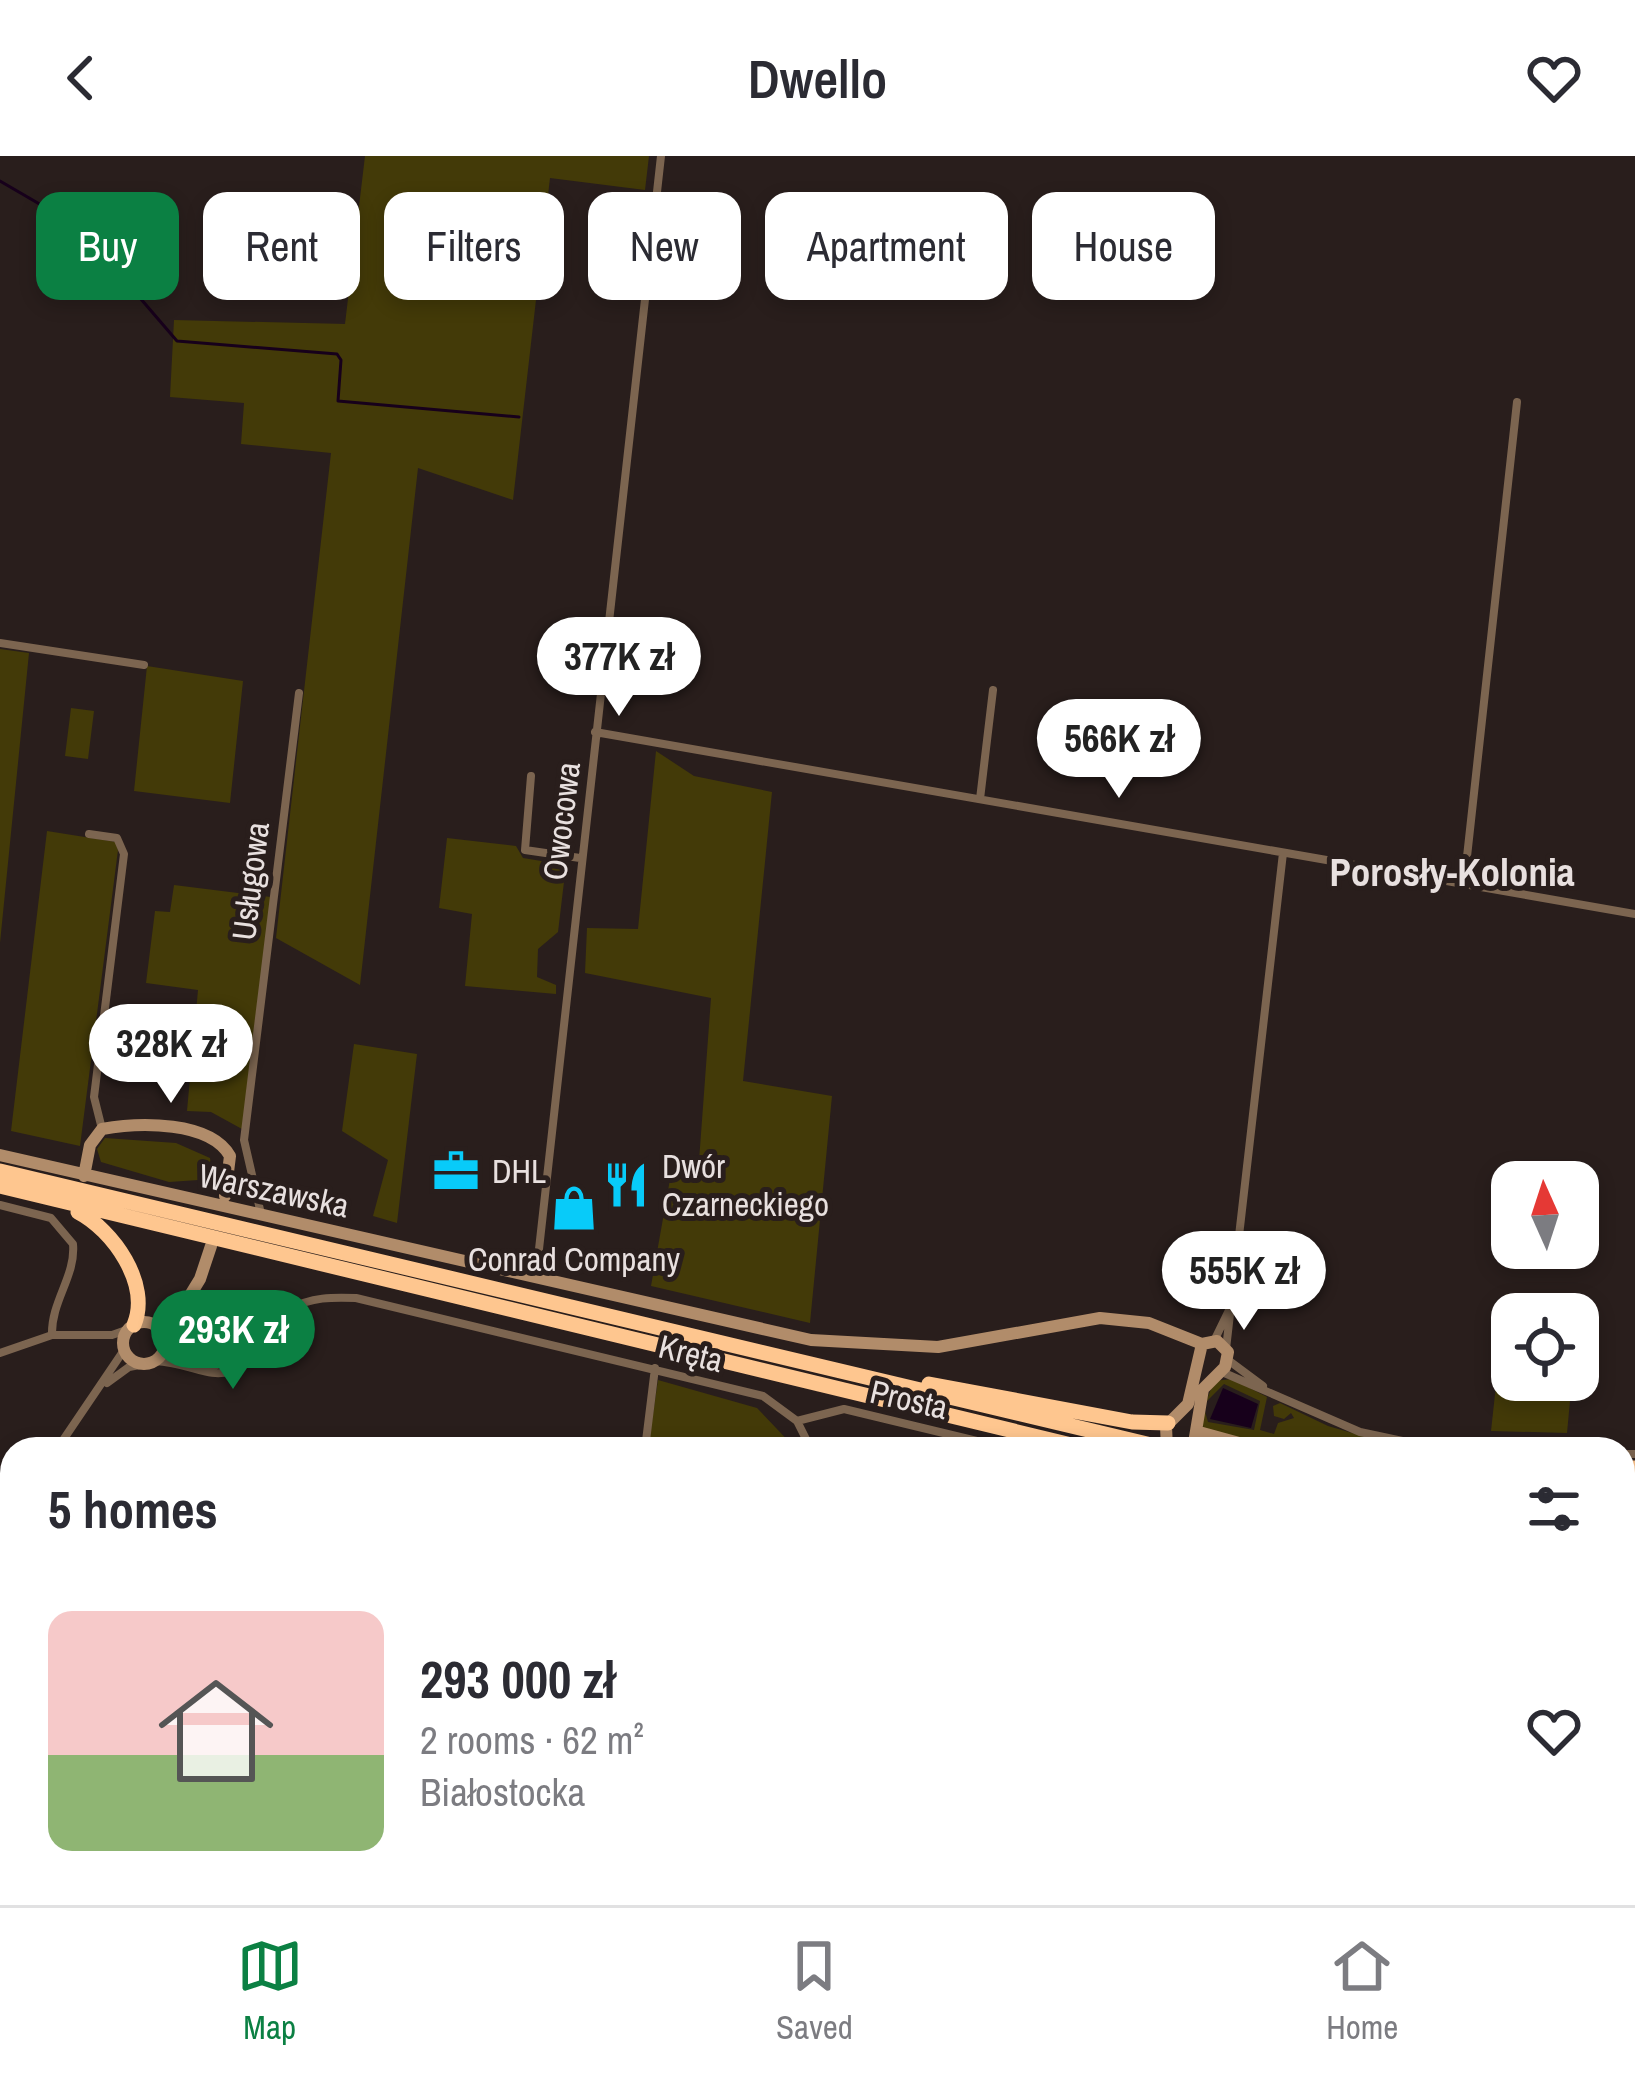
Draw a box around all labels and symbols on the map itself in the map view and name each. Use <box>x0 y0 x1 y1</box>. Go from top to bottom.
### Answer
pin: 377K zł <box>508 617 730 719</box>
pin: 566K zł <box>1008 699 1230 801</box>
street label: Owocowa <box>532 759 590 883</box>
street label: Usługowa <box>221 819 279 943</box>
district label: Porosły-Kolonia <box>1329 846 1575 898</box>
pin: 328K zł <box>60 1004 282 1106</box>
place label: Dwór Czarneckiego <box>662 1144 829 1226</box>
office icon: DHL <box>431 1146 481 1196</box>
place label: DHL <box>492 1149 546 1193</box>
street label: Warszawska <box>195 1153 353 1227</box>
restaurant icon: Dwór Czarneckiego <box>601 1160 651 1210</box>
north arrow <box>1491 1161 1599 1269</box>
shop icon: Conrad Company <box>549 1183 599 1233</box>
pin: 555K zł <box>1133 1231 1355 1333</box>
place label: Conrad Company <box>468 1237 680 1281</box>
pin: 293K zł <box>122 1290 344 1392</box>
street label: Kręta <box>654 1324 728 1382</box>
street label: Prosta <box>866 1369 952 1429</box>

